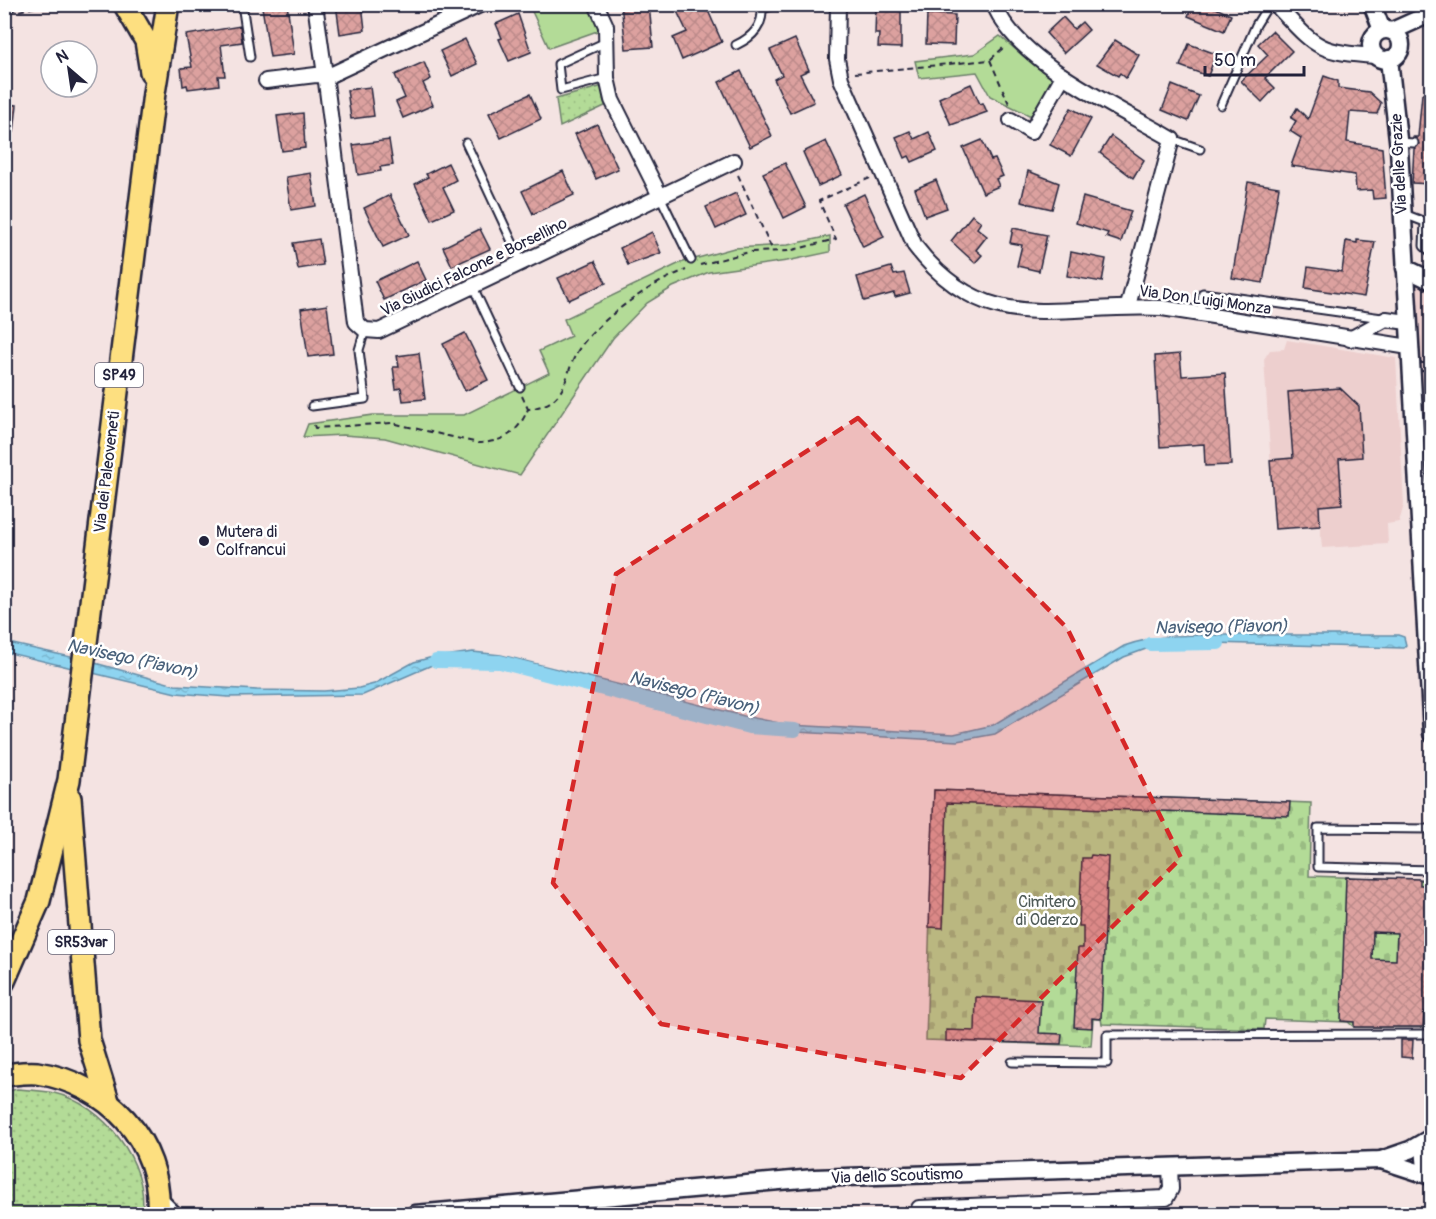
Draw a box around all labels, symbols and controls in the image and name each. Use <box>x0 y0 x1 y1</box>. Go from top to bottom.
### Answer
north arrow <box>39 39 99 99</box>
scale bar <box>1205 39 1304 77</box>
text: N <box>53 45 72 68</box>
text: 50 m <box>1214 49 1256 72</box>
street label: Via delle Grazie <box>1386 113 1412 215</box>
street label: Via Giudici Falcone e Borsellino <box>378 213 571 321</box>
street label: Via Don Luigi Monza <box>1138 281 1272 319</box>
road number: SP49 <box>95 363 143 387</box>
street label: Via dei Paleoveneti <box>90 410 124 534</box>
place label: Mutera di Colfrancui <box>216 522 286 560</box>
marker: Mutera di Colfrancui <box>197 534 211 548</box>
water label: Navisego (Piavon) <box>1154 614 1288 640</box>
water label: Navisego (Piavon) <box>65 634 199 684</box>
water label: Navisego (Piavon) <box>627 666 761 720</box>
park label: Cimitero di Oderzo <box>1016 892 1079 930</box>
road number: SR53var <box>48 930 114 954</box>
street label: Via dello Scoutismo <box>831 1164 964 1188</box>

